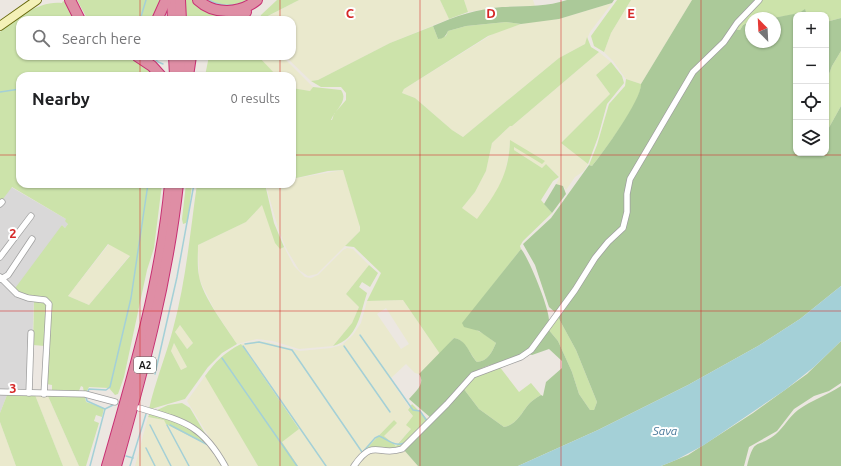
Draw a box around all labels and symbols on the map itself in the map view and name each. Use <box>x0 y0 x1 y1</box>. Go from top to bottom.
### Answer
text: C <box>346 6 355 20</box>
text: D <box>486 6 496 20</box>
text: E <box>627 6 635 20</box>
north arrow <box>745 12 781 48</box>
text: 2 <box>9 226 17 240</box>
road number: A2 <box>134 357 156 373</box>
text: 3 <box>9 381 17 395</box>
water label: Sava <box>652 424 678 437</box>

